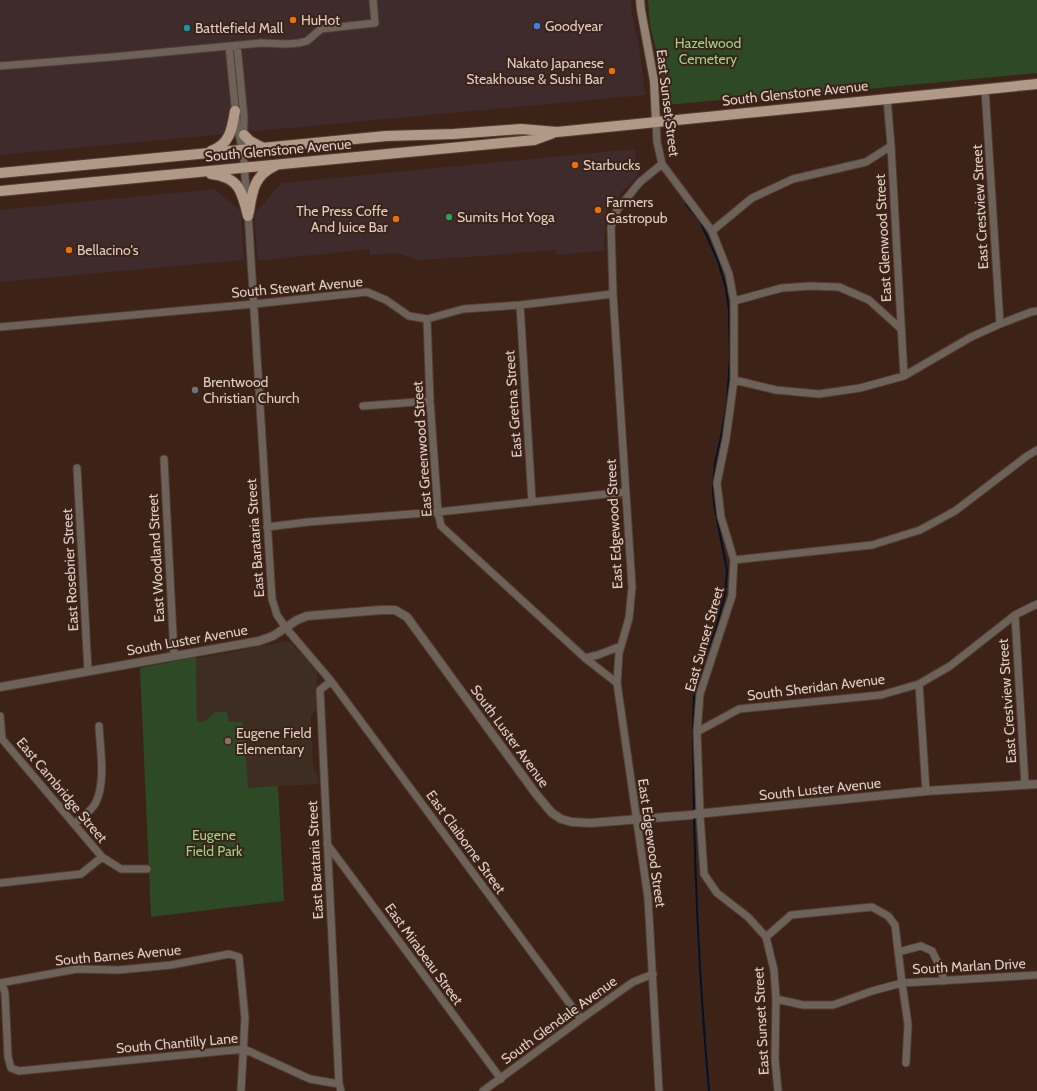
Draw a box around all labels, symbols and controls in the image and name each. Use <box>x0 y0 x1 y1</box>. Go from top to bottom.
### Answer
place label: HuHot <box>301 11 340 29</box>
marker: HuHot <box>288 15 298 25</box>
place label: Goodyear <box>545 17 603 35</box>
place label: Battlefield Mall <box>195 19 284 37</box>
marker: Goodyear <box>532 21 542 31</box>
marker: Battlefield Mall <box>182 23 192 33</box>
park label: Hazelwood Cemetery <box>675 34 741 68</box>
street label: East Sunset Street <box>652 48 684 158</box>
place label: Nakato Japanese Steakhouse & Sushi Bar <box>466 54 605 88</box>
marker: Nakato Japanese Steakhouse & Sushi Bar <box>607 66 617 76</box>
street label: South Glenstone Avenue <box>721 76 869 110</box>
street label: South Glenstone Avenue <box>204 135 352 165</box>
street label: East Crestview Street <box>968 144 992 270</box>
place label: Starbucks <box>583 156 641 174</box>
marker: Starbucks <box>570 160 580 170</box>
street label: East Glenwood Street <box>871 173 895 302</box>
place label: Farmers Gastropub <box>606 193 668 227</box>
place label: The Press Coffe And Juice Bar <box>296 202 389 236</box>
marker: Farmers Gastropub <box>593 205 603 215</box>
place label: Sumits Hot Yoga <box>457 208 555 226</box>
marker: Sumits Hot Yoga <box>444 212 454 222</box>
marker: The Press Coffe And Juice Bar <box>391 214 401 224</box>
place label: Bellacino's <box>77 241 139 259</box>
marker: Bellacino's <box>64 245 74 255</box>
street label: South Stewart Avenue <box>230 272 364 302</box>
street label: East Gretna Street <box>500 350 526 458</box>
place label: Brentwood Christian Church <box>203 373 300 407</box>
street label: East Greenwood Street <box>408 380 436 518</box>
marker: Brentwood Christian Church <box>190 385 200 395</box>
street label: East Edgewood Street <box>602 458 626 589</box>
street label: East Barataria Street <box>242 478 268 598</box>
street label: East Woodland Street <box>144 493 168 623</box>
street label: East Rosebrier Street <box>58 508 82 632</box>
street label: East Sunset Street <box>680 584 728 693</box>
street label: South Luster Avenue <box>125 620 249 660</box>
street label: East Crestview Street <box>994 638 1020 764</box>
street label: South Sheridan Avenue <box>746 670 886 704</box>
street label: South Luster Avenue <box>467 681 553 791</box>
place label: Eugene Field Elementary <box>236 724 312 758</box>
street label: East Cambridge Street <box>13 734 111 847</box>
marker: Eugene Field Elementary <box>223 736 233 746</box>
street label: South Luster Avenue <box>758 774 882 804</box>
street label: East Edgewood Street <box>634 777 670 909</box>
street label: East Claiborne Street <box>422 787 510 898</box>
street label: East Barataria Street <box>303 800 327 920</box>
park label: Eugene Field Park <box>186 826 243 860</box>
street label: East Mirabeau Street <box>381 900 467 1009</box>
street label: South Barnes Avenue <box>54 941 182 969</box>
street label: South Marlan Drive <box>912 954 1026 978</box>
street label: East Sunset Street <box>749 966 773 1076</box>
street label: South Glendale Avenue <box>498 972 620 1068</box>
street label: South Chantilly Lane <box>115 1029 239 1057</box>

